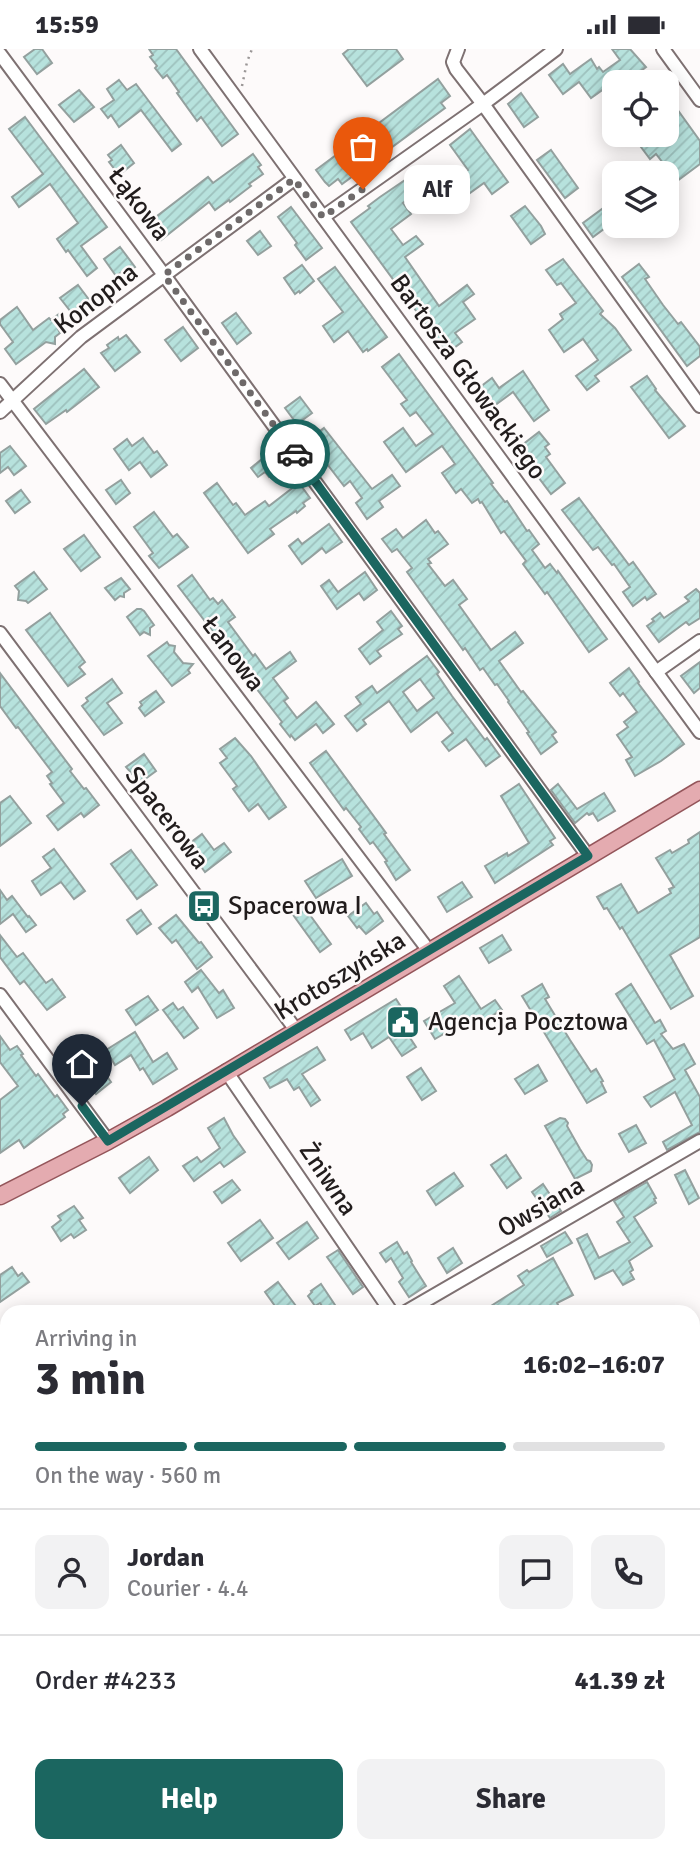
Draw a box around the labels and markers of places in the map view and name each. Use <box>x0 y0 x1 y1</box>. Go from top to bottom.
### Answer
pin <box>333 117 393 189</box>
callout: Alf <box>405 165 472 213</box>
bus stop icon: Spacerowa I <box>185 887 223 925</box>
place label: Spacerowa I <box>228 890 362 922</box>
public building icon: Agencja Pocztowa <box>384 1003 422 1041</box>
place label: Agencja Pocztowa <box>428 1006 629 1038</box>
pin <box>52 1034 112 1106</box>

